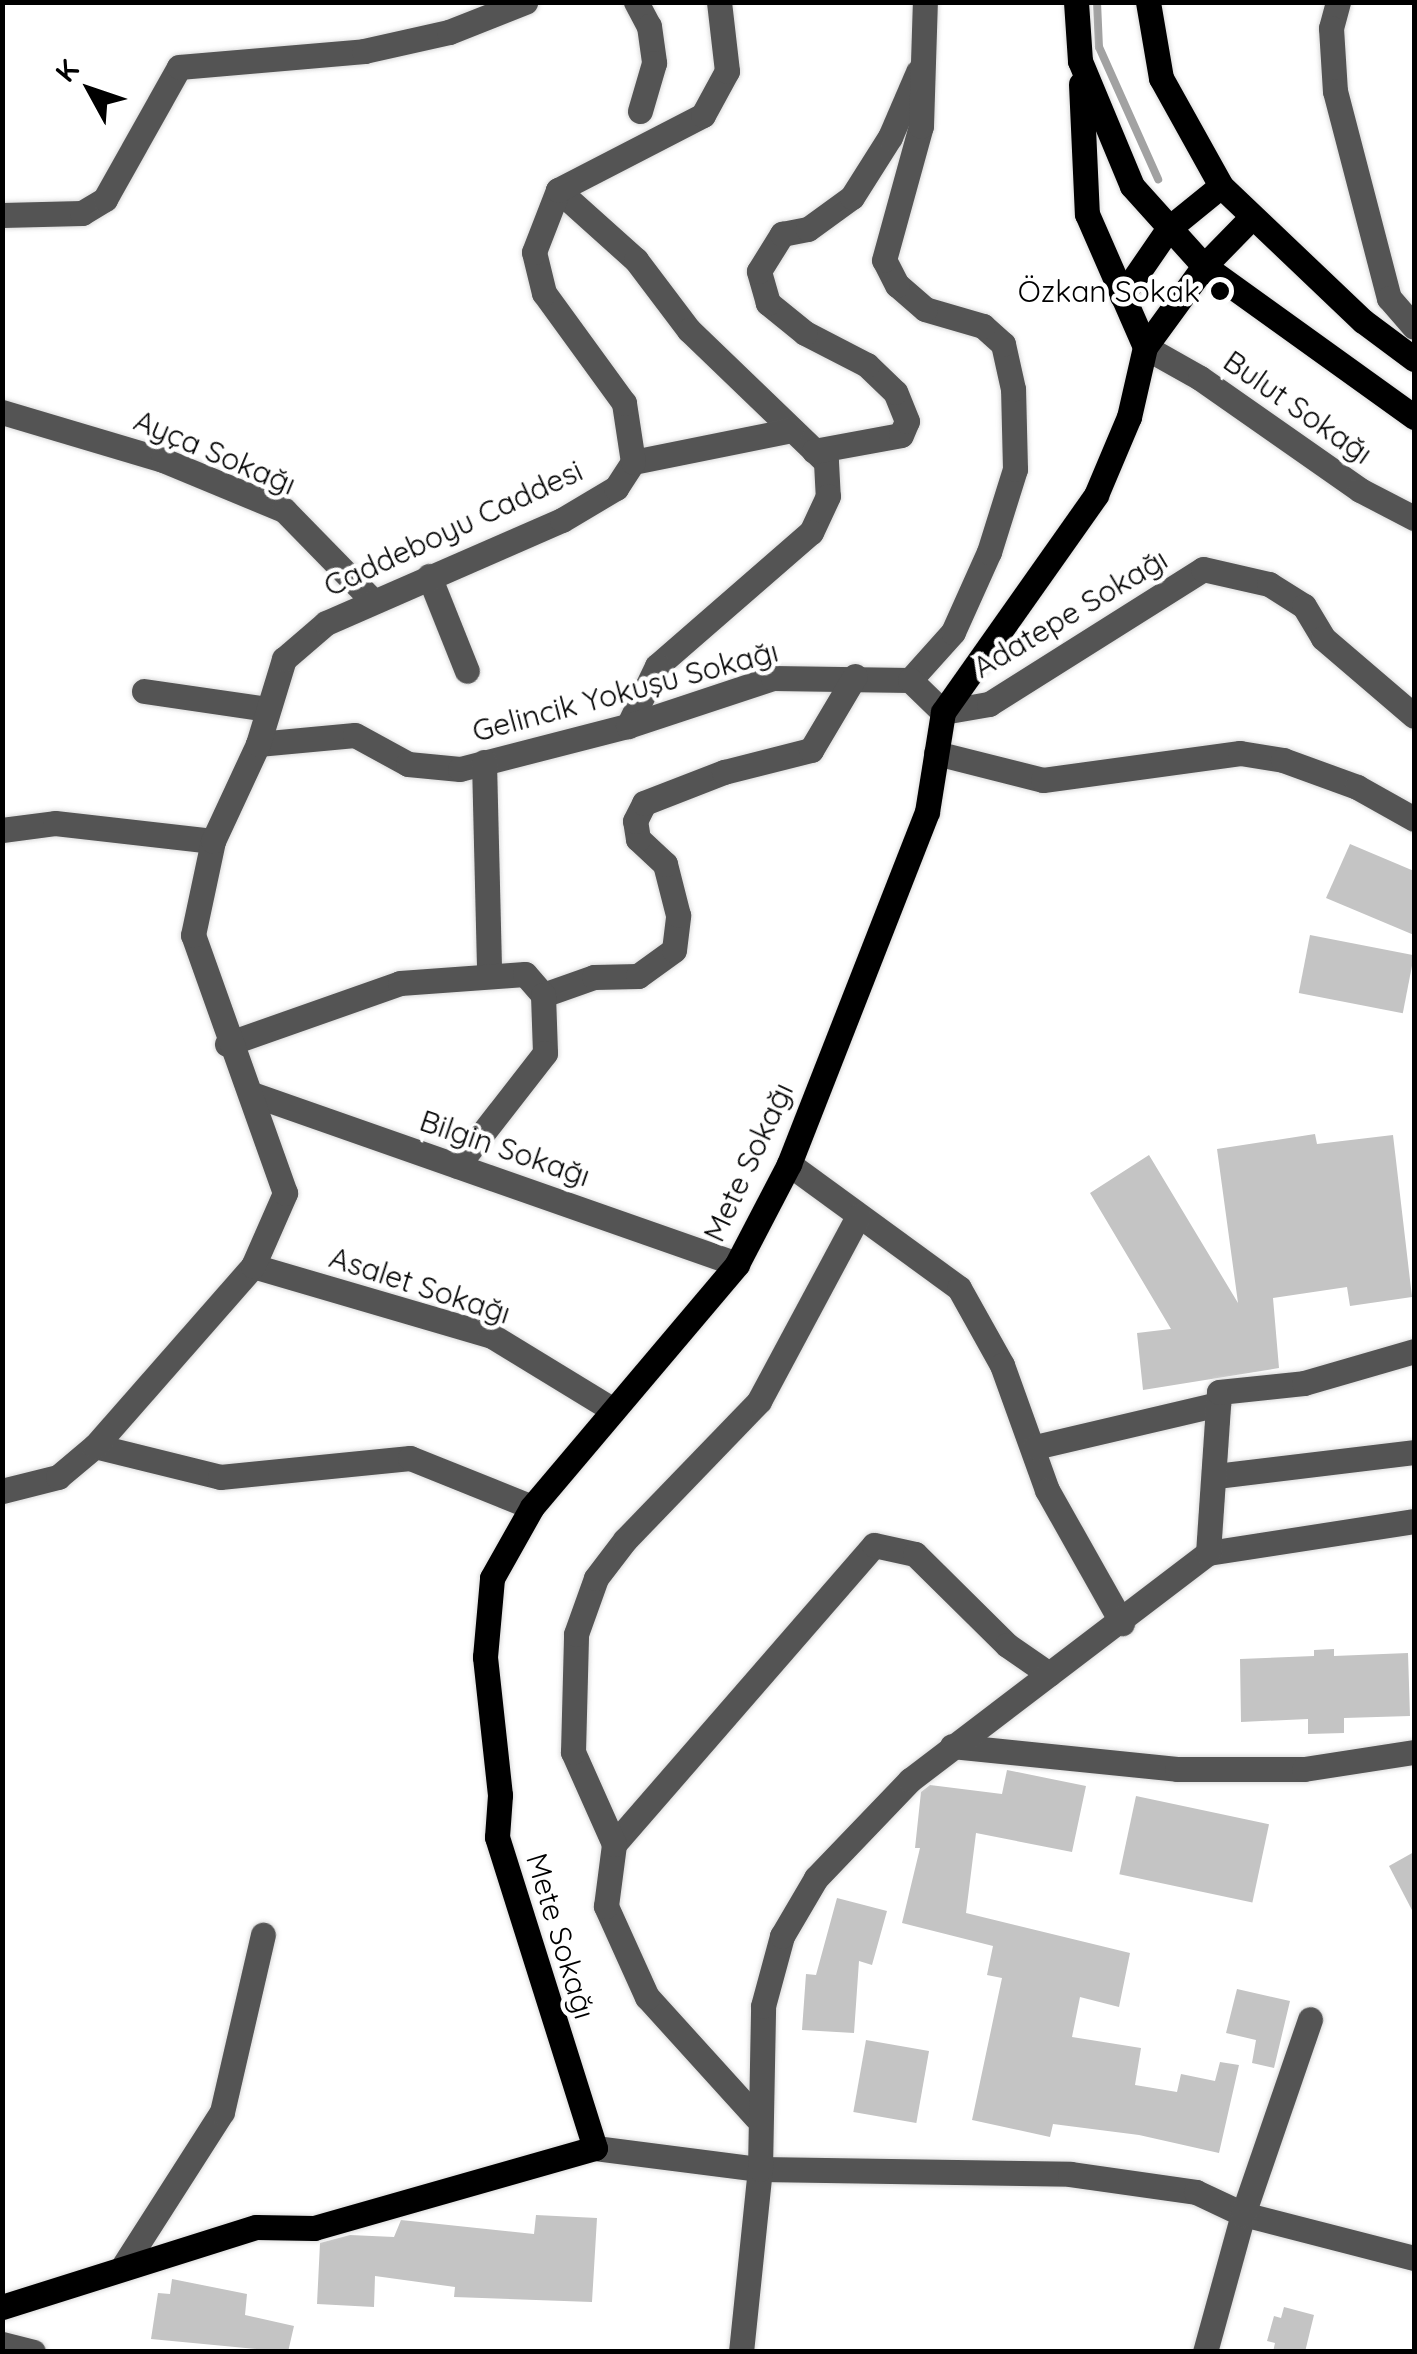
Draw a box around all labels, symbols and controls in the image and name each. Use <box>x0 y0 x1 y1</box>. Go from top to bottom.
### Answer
north arrow <box>40 40 140 140</box>
text: K <box>47 52 86 89</box>
place label: Özkan Sokak <box>1018 273 1200 309</box>
marker: Özkan Sokak <box>1209 280 1231 302</box>
street label: Bulut Sokağı <box>1217 343 1379 471</box>
street label: Ayça Sokağı <box>129 402 301 502</box>
street label: Caddeboyu Caddesi <box>318 452 588 604</box>
street label: Adatepe Sokağı <box>966 541 1174 685</box>
street label: Gelincik Yokuşu Sokağı <box>468 633 782 749</box>
street label: Mete Sokağı <box>696 1077 800 1247</box>
street label: Bilgin Sokağı <box>415 1102 595 1194</box>
street label: Asalet Sokağı <box>325 1239 515 1331</box>
street label: Mete Sokağı <box>519 1849 603 2023</box>

